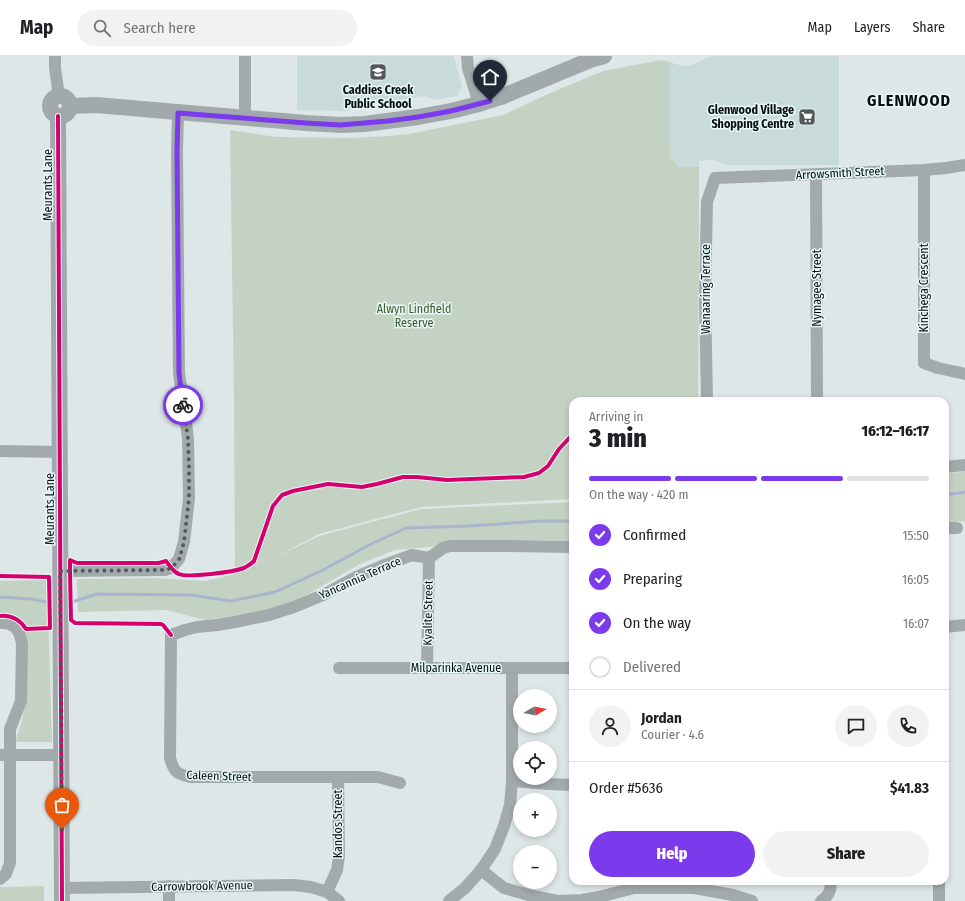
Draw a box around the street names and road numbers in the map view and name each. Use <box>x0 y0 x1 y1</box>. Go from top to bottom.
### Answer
street label: Meurants Lane <box>41 149 55 221</box>
street label: Arrowsmith Street <box>795 164 885 182</box>
street label: Kinchega Crescent <box>917 243 931 333</box>
street label: Wanaaring Terrace <box>699 244 713 334</box>
street label: Nymagee Street <box>810 249 824 327</box>
street label: Meurants Lane <box>43 473 57 545</box>
street label: Yancannia Terrace <box>317 554 403 602</box>
street label: Kyalite Street <box>420 580 436 646</box>
street label: Milparinka Avenue <box>411 661 501 675</box>
street label: Caleen Street <box>186 768 252 784</box>
street label: Kandos Street <box>331 790 345 858</box>
street label: Carrowbrook Avenue <box>151 878 253 894</box>

